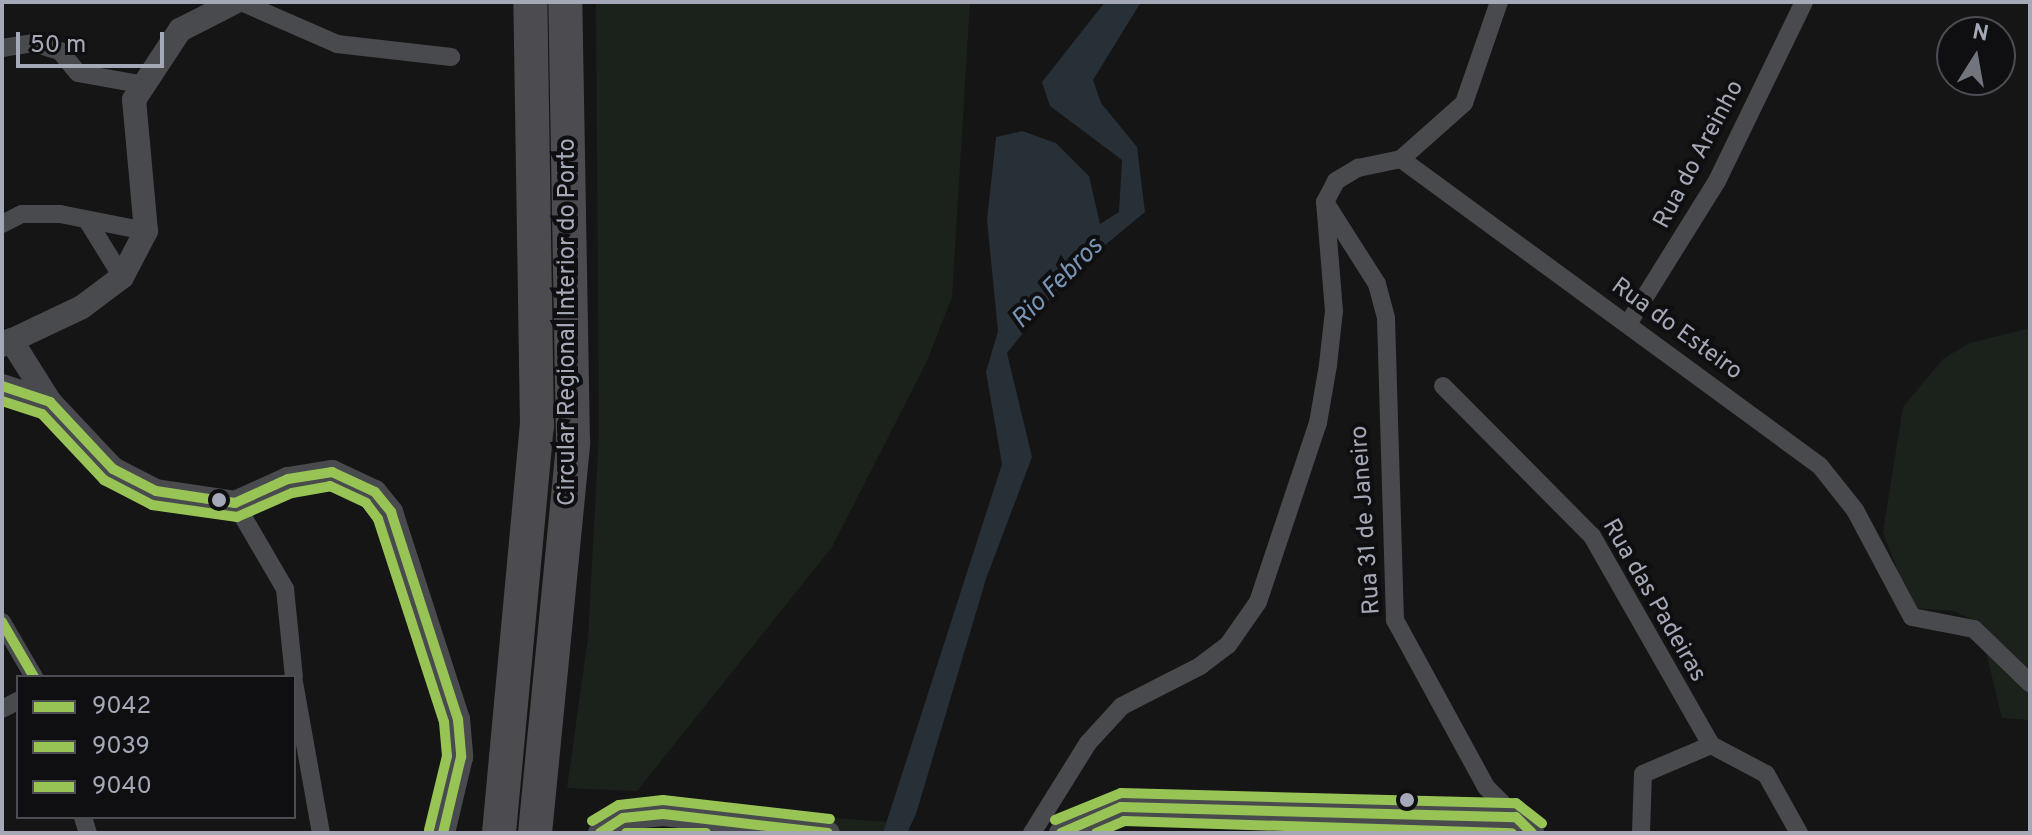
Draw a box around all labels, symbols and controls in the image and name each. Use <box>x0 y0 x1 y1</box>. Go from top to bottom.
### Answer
scale bar <box>20 16 168 66</box>
north arrow <box>1936 16 2016 96</box>
text: N <box>1970 19 1991 49</box>
text: 50 m <box>30 31 86 61</box>
street label: Rua do Areinho <box>1649 75 1751 235</box>
street label: Circular Regional Interior do Porto <box>555 138 583 506</box>
water label: Rio Febros <box>1006 232 1110 336</box>
street label: Rua do Esteiro <box>1605 273 1747 387</box>
street label: Rua 31 de Janeiro <box>1346 424 1388 616</box>
unlabelled marker <box>211 492 227 508</box>
street label: Rua das Padeiras <box>1595 514 1711 688</box>
legend <box>16 675 296 819</box>
text: 9042 <box>92 692 151 722</box>
text: 9039 <box>92 732 150 762</box>
text: 9040 <box>92 772 152 802</box>
unlabelled marker <box>1399 792 1415 808</box>

